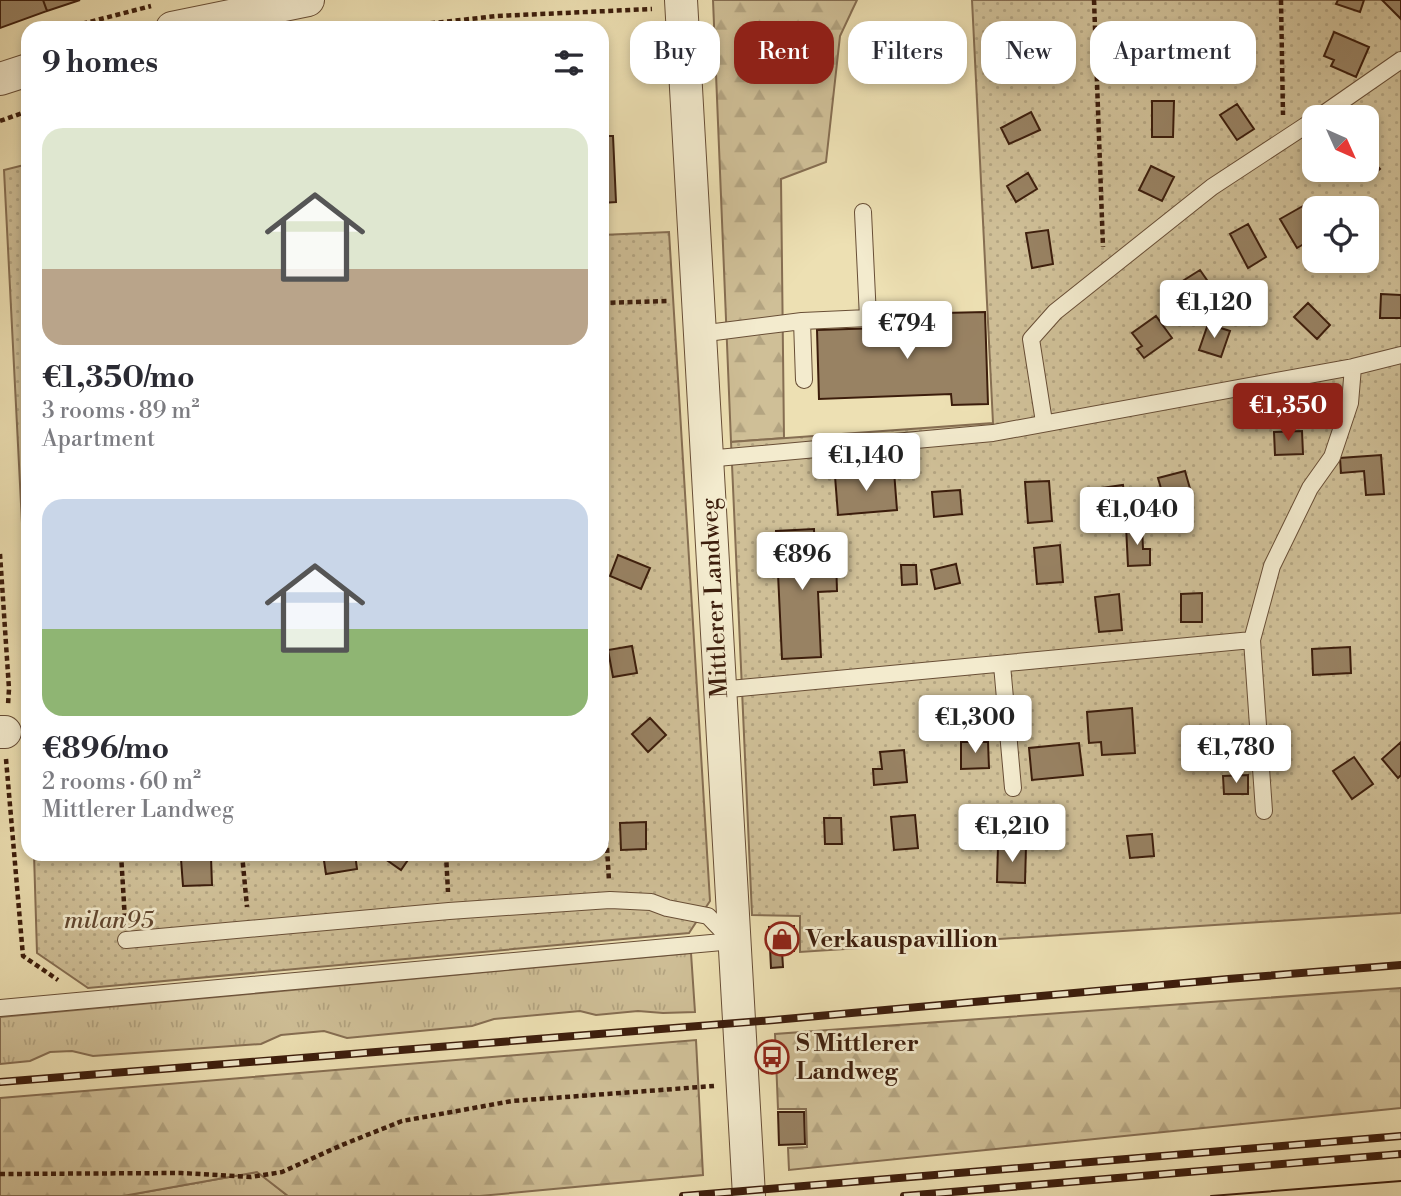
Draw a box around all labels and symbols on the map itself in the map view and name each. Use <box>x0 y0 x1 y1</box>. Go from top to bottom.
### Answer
north arrow <box>1302 105 1379 182</box>
pin: €1,120 <box>1157 280 1271 340</box>
pin: €794 <box>866 302 948 361</box>
pin: €1,350 <box>1231 384 1345 443</box>
pin: €1,140 <box>809 434 923 493</box>
pin: €1,040 <box>1080 488 1194 547</box>
street label: Mittlerer Landweg <box>695 497 735 699</box>
pin: €896 <box>761 532 843 592</box>
pin: €1,300 <box>918 696 1032 755</box>
pin: €1,780 <box>1179 726 1293 785</box>
pin: €1,210 <box>955 804 1069 864</box>
park label: milan95 <box>64 906 155 936</box>
shop icon: Verkauspavillion <box>763 920 801 958</box>
place label: Verkauspavillion <box>805 925 998 955</box>
place label: S Mittlerer Landweg <box>796 1029 919 1087</box>
bus stop icon: S Mittlerer Landweg <box>753 1038 791 1076</box>

